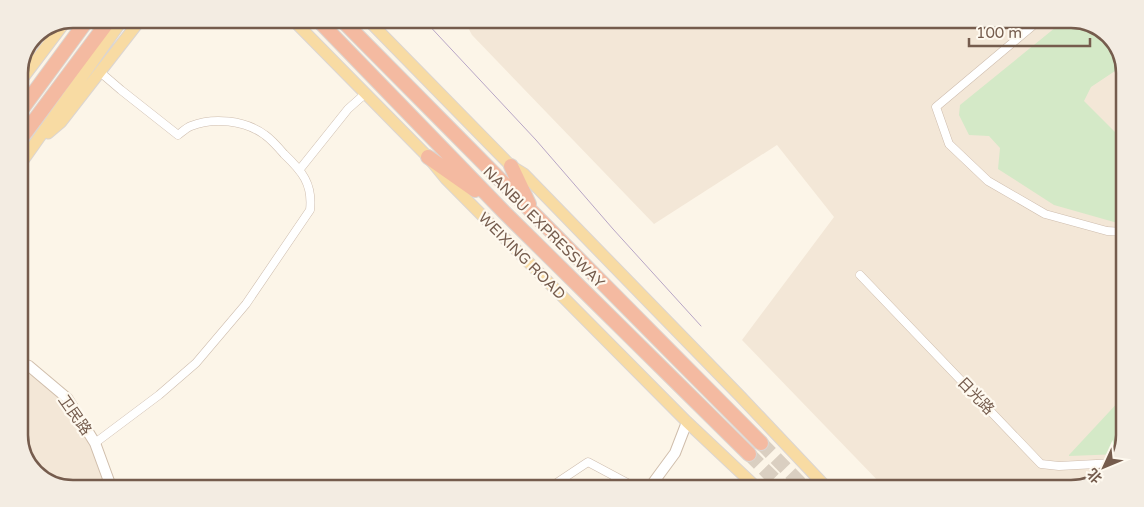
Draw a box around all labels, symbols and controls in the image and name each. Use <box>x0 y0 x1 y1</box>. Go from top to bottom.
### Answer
scale bar <box>969 15 1090 47</box>
text: 100 m <box>976 24 1022 42</box>
street label: NANBU EXPRESSWAY <box>479 162 609 292</box>
street label: WEIXING ROAD <box>475 209 569 303</box>
street label: 日光路 <box>954 374 998 418</box>
street label: 卫民路 <box>55 391 95 439</box>
north arrow <box>1079 442 1129 492</box>
text: 北 <box>1084 465 1106 487</box>

